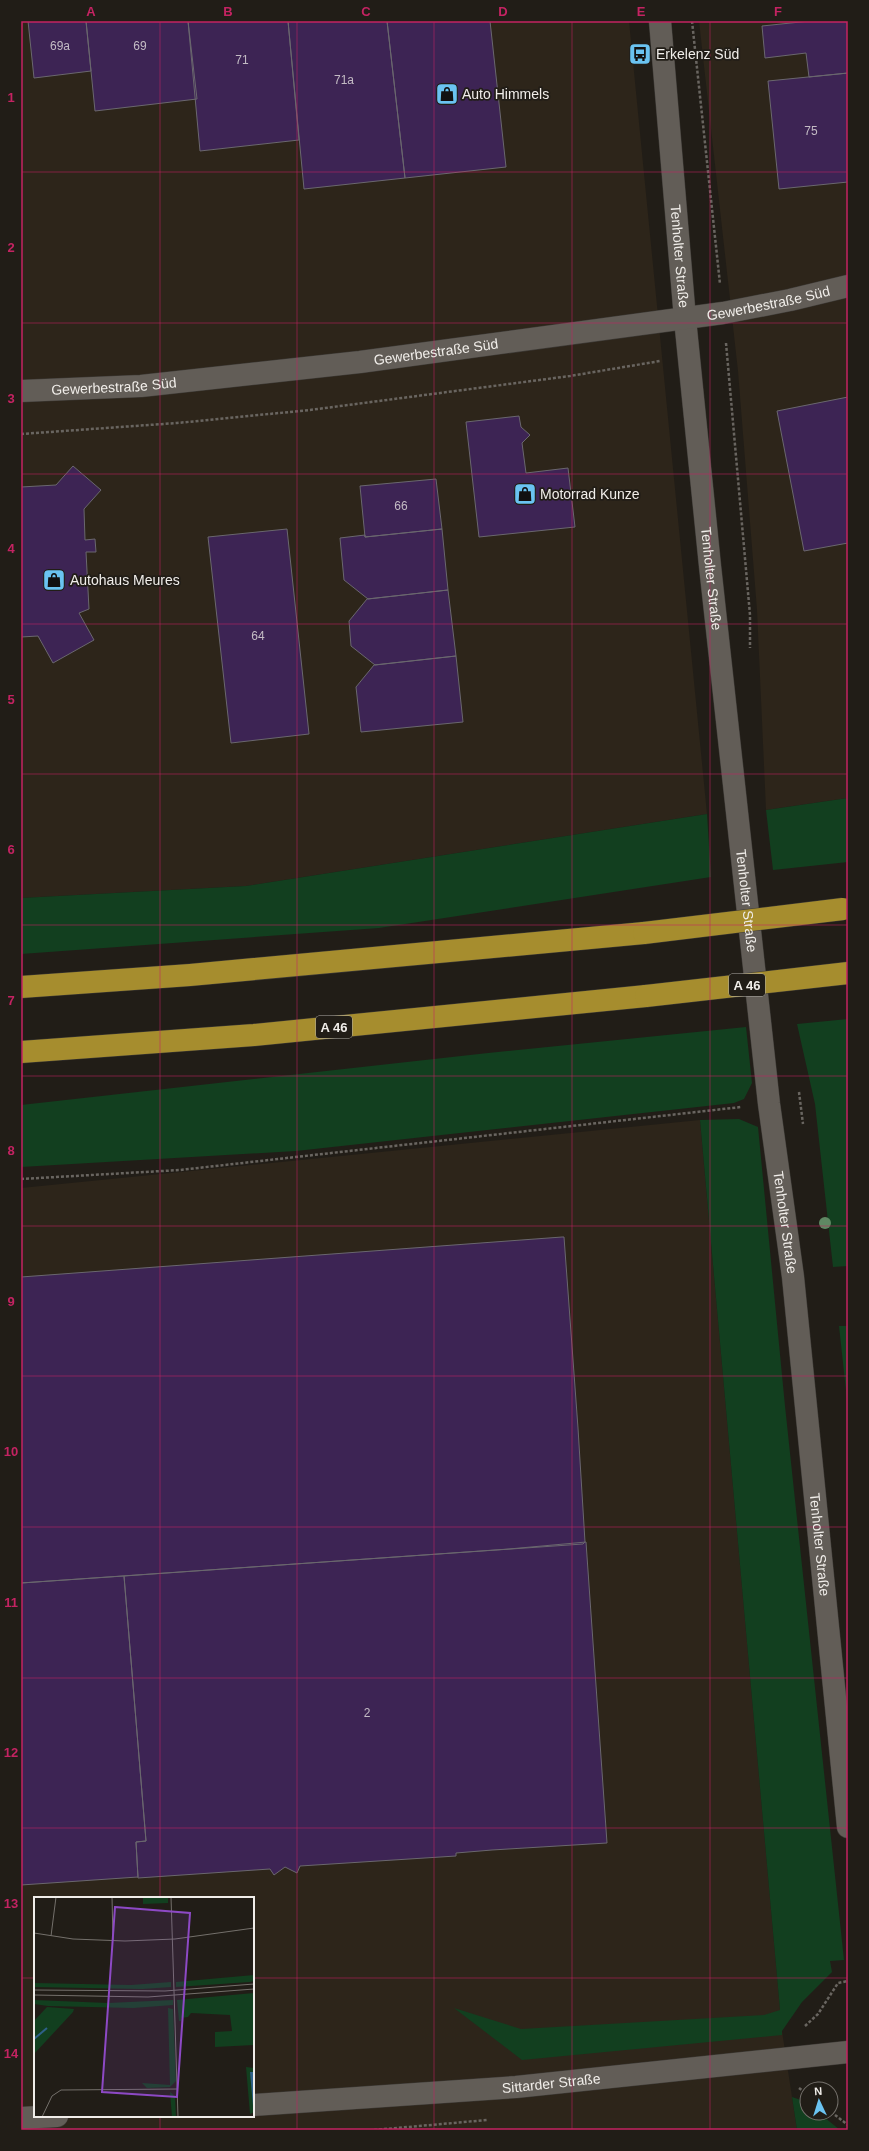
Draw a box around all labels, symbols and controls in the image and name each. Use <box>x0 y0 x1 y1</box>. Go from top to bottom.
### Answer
text: A <box>86 4 96 19</box>
text: B <box>223 4 233 19</box>
text: C <box>361 4 371 19</box>
text: D <box>498 4 508 19</box>
text: E <box>637 4 646 19</box>
text: F <box>774 4 782 19</box>
house number: 69a <box>50 39 70 53</box>
house number: 69 <box>133 39 147 53</box>
bus stop icon: Erkelenz Süd <box>627 41 653 67</box>
place label: Erkelenz Süd <box>656 46 739 62</box>
house number: 71 <box>235 53 249 67</box>
house number: 71a <box>334 73 354 87</box>
shop icon: Auto Himmels <box>434 81 460 107</box>
place label: Auto Himmels <box>462 86 549 102</box>
text: 1 <box>7 90 15 105</box>
house number: 75 <box>804 124 818 138</box>
street label: Tenholter Straße <box>667 204 692 309</box>
text: 2 <box>7 240 15 255</box>
street label: Gewerbestraße Süd <box>706 283 831 323</box>
street label: Gewerbestraße Süd <box>373 335 499 368</box>
street label: Gewerbestraße Süd <box>51 374 177 398</box>
text: 3 <box>7 391 15 406</box>
shop icon: Motorrad Kunze <box>512 481 538 507</box>
place label: Motorrad Kunze <box>540 486 640 502</box>
house number: 66 <box>394 499 408 513</box>
street label: Tenholter Straße <box>698 526 725 631</box>
text: 4 <box>7 541 15 556</box>
shop icon: Autohaus Meures <box>41 567 67 593</box>
place label: Autohaus Meures <box>70 572 180 588</box>
house number: 64 <box>251 629 265 643</box>
text: 5 <box>7 692 15 707</box>
text: 6 <box>7 842 15 857</box>
street label: Tenholter Straße <box>733 848 760 953</box>
road number: A 46 <box>729 974 765 996</box>
text: 7 <box>7 993 15 1008</box>
road number: A 46 <box>316 1016 352 1038</box>
text: 8 <box>7 1143 15 1158</box>
street label: Tenholter Straße <box>770 1170 800 1275</box>
text: 9 <box>7 1294 15 1309</box>
text: 10 <box>4 1444 18 1459</box>
street label: Tenholter Straße <box>807 1492 833 1597</box>
text: 11 <box>4 1595 18 1610</box>
house number: 2 <box>364 1706 371 1720</box>
text: 12 <box>4 1745 18 1760</box>
text: 13 <box>4 1896 18 1911</box>
inset map <box>34 1897 254 2117</box>
text: 14 <box>4 2046 19 2061</box>
street label: Sittarder Straße <box>501 2070 601 2096</box>
north arrow <box>799 2081 839 2121</box>
text: N <box>814 2085 823 2097</box>

